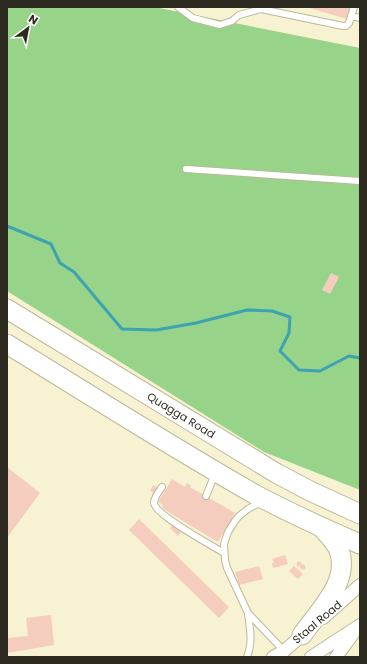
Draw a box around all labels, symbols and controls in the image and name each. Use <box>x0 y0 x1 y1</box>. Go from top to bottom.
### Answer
north arrow <box>8 8 48 48</box>
text: N <box>26 11 41 28</box>
street label: Quagga Road <box>144 388 218 442</box>
street label: Staal Road <box>289 597 345 647</box>

